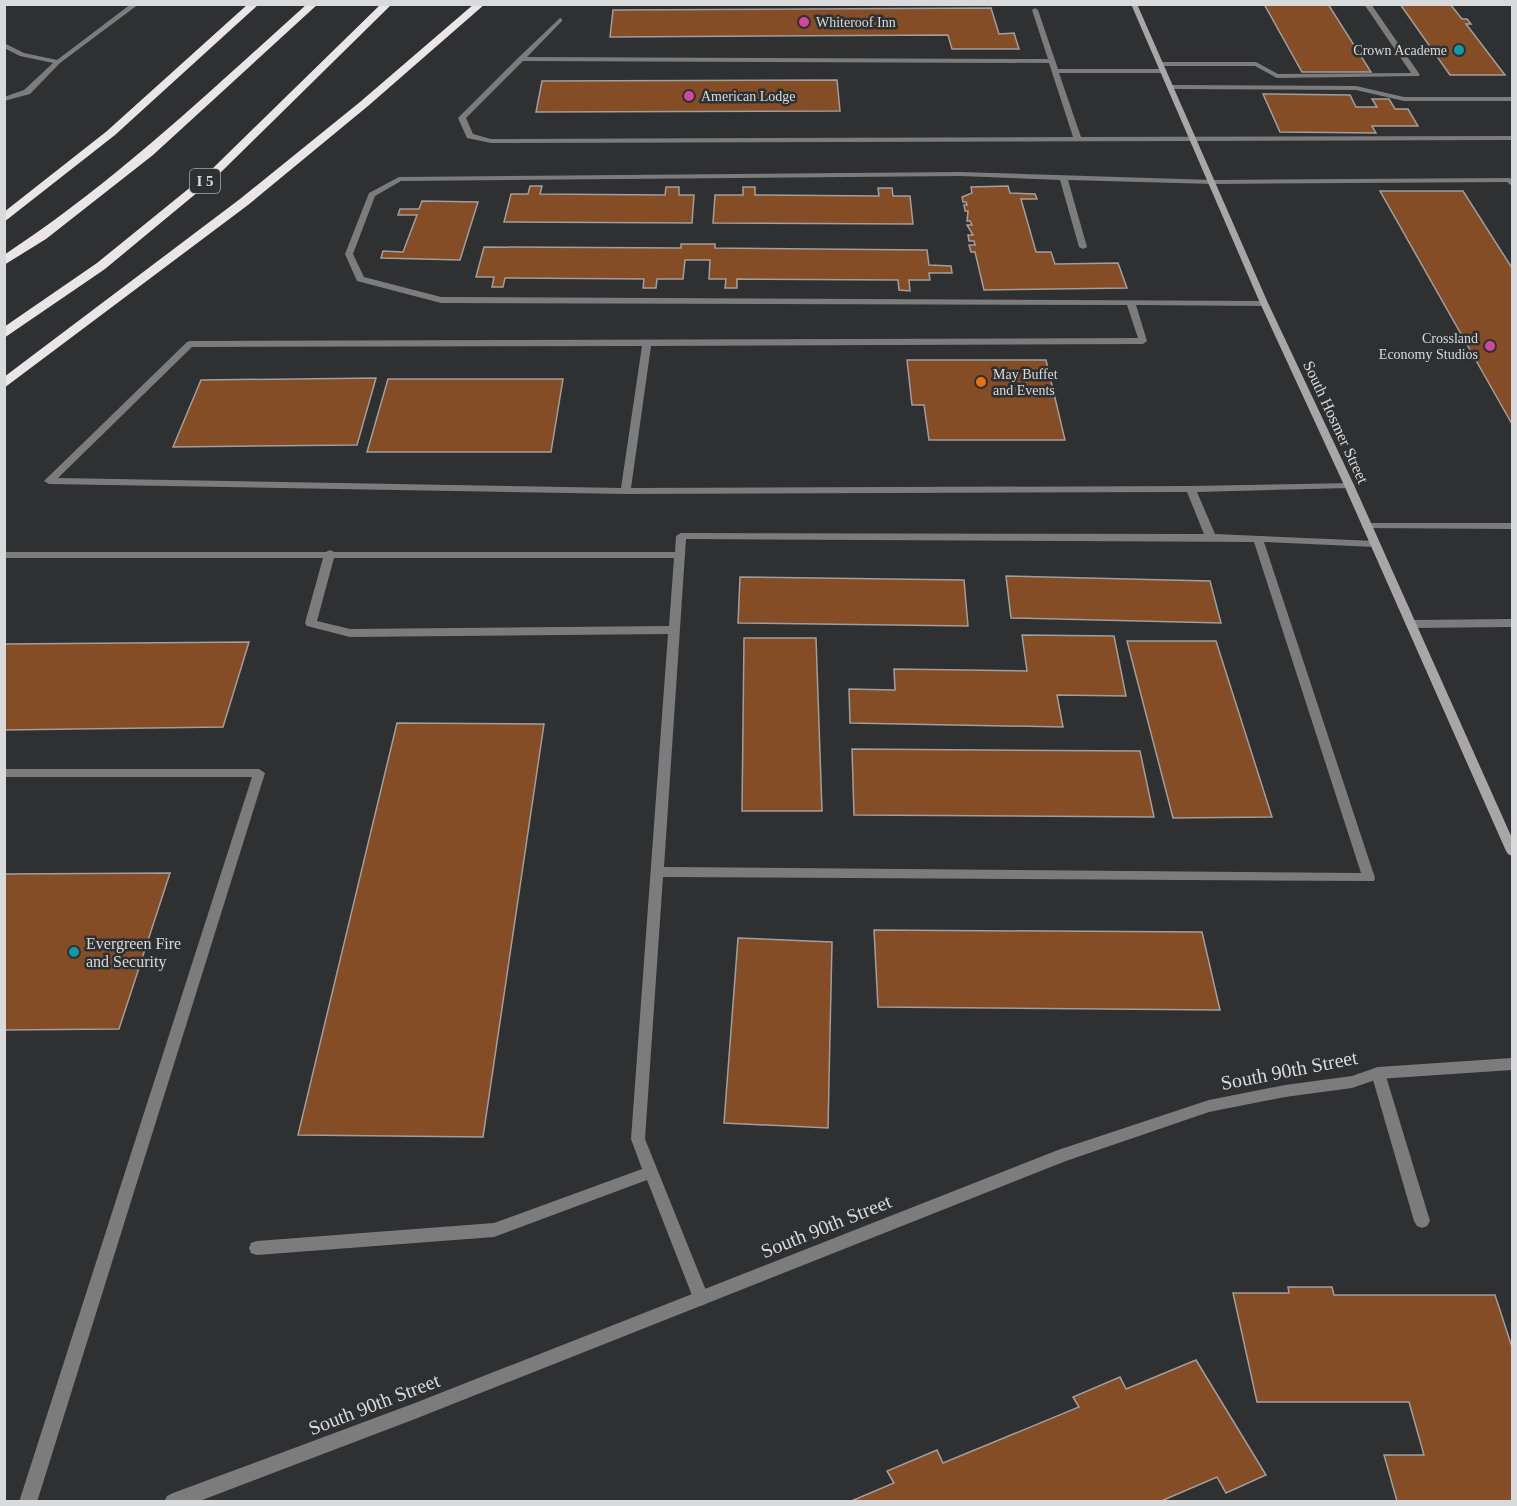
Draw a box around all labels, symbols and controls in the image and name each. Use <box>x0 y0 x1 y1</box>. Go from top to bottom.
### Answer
marker: Whiteroof Inn <box>797 15 811 29</box>
place label: Whiteroof Inn <box>816 15 896 30</box>
place label: Crown Academe <box>1353 43 1447 58</box>
marker: Crown Academe <box>1452 43 1466 57</box>
marker: American Lodge <box>682 89 696 103</box>
place label: American Lodge <box>701 89 795 104</box>
road number: I 5 <box>190 169 220 193</box>
place label: Crossland Economy Studios <box>1379 331 1478 362</box>
marker: Crossland Economy Studios <box>1483 339 1497 353</box>
street label: South Hosmer Street <box>1300 358 1372 487</box>
place label: May Buffet and Events <box>993 367 1058 398</box>
marker: May Buffet and Events <box>974 375 988 389</box>
place label: Evergreen Fire and Security <box>86 935 181 971</box>
marker: Evergreen Fire and Security <box>67 945 81 959</box>
street label: South 90th Street <box>1219 1046 1360 1094</box>
street label: South 90th Street <box>757 1190 895 1262</box>
street label: South 90th Street <box>305 1369 443 1439</box>

